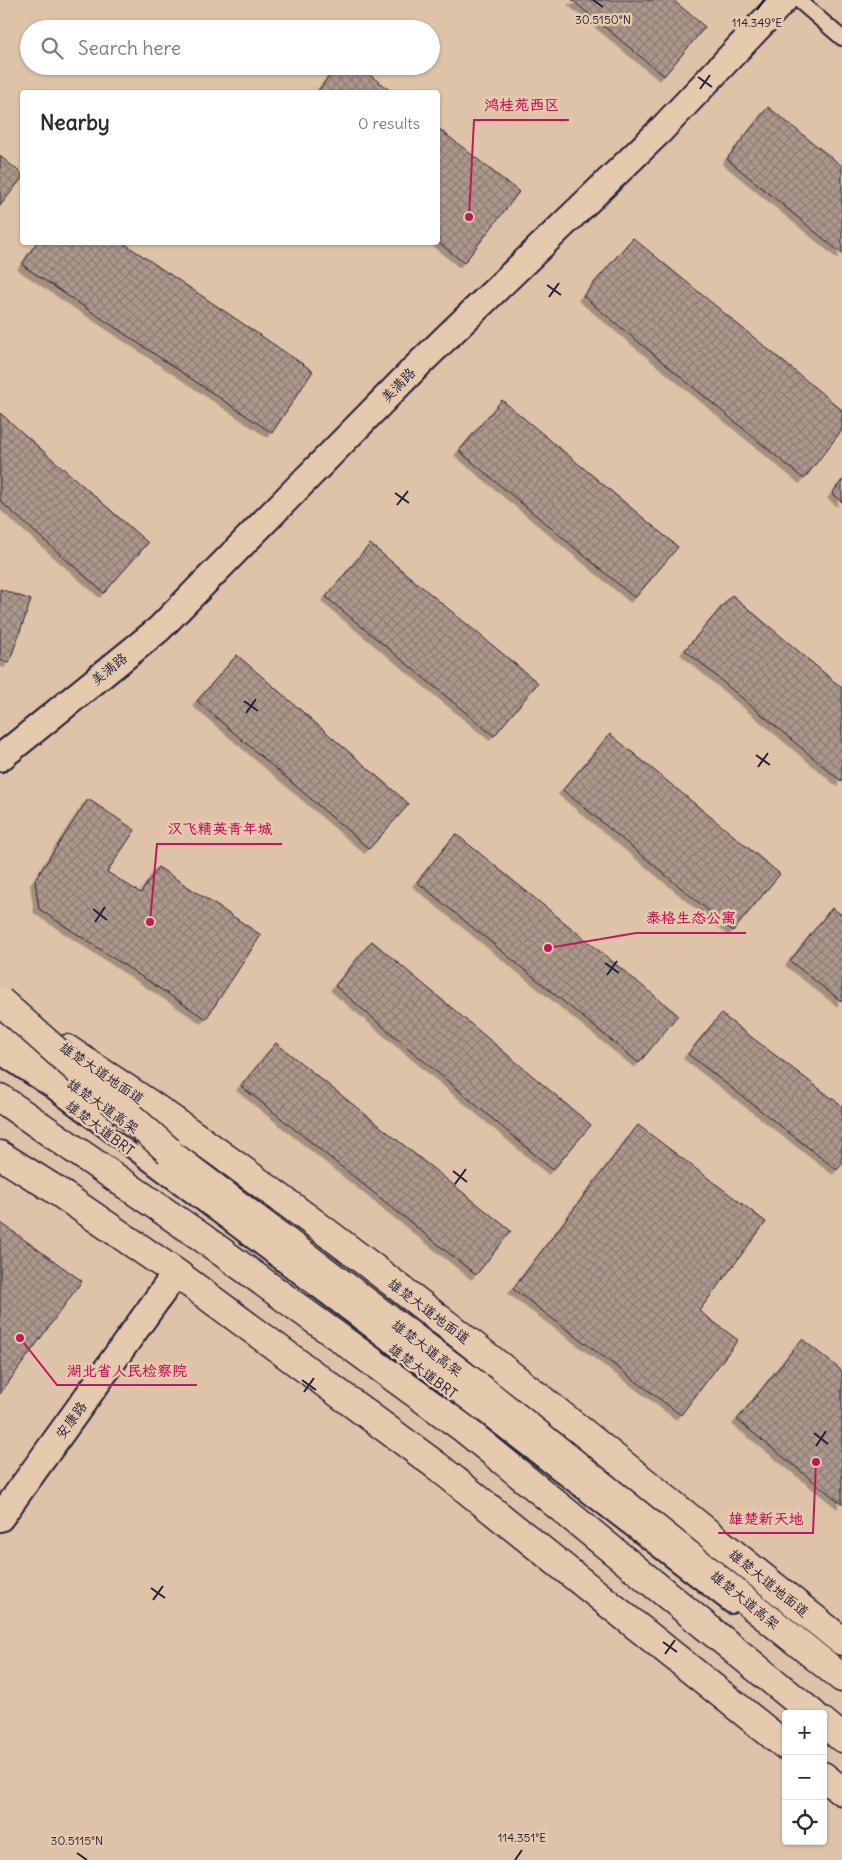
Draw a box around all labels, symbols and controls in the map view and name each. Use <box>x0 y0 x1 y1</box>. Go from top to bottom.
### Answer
text: 30.5150°N <box>575 12 631 27</box>
text: 114.349°E <box>732 15 782 30</box>
search box <box>20 20 440 75</box>
icon: search <box>38 34 66 62</box>
text: Search here <box>78 36 181 60</box>
callout: 鸿桂苑西区 <box>474 90 569 120</box>
text: 鸿桂苑西区 <box>484 95 560 114</box>
text: Nearby <box>40 109 110 136</box>
text: 0 results <box>358 113 420 133</box>
street label: 美满路 <box>377 364 419 406</box>
street label: 美满路 <box>87 649 131 689</box>
callout: 汉飞精英青年城 <box>157 814 282 844</box>
text: 汉飞精英青年城 <box>167 819 273 838</box>
callout: 泰格生态公寓 <box>636 903 746 933</box>
text: 泰格生态公寓 <box>646 908 736 927</box>
street label: 雄楚大道地面道 <box>56 1038 148 1108</box>
street label: 雄楚大道高架 <box>63 1075 143 1137</box>
street label: 雄楚大道BRT <box>62 1096 138 1160</box>
street label: 雄楚大道地面道 <box>384 1274 474 1348</box>
street label: 雄楚大道高架 <box>388 1316 466 1380</box>
street label: 雄楚大道BRT <box>385 1339 461 1403</box>
callout: 湖北省人民检察院 <box>57 1355 197 1385</box>
text: 湖北省人民检察院 <box>67 1361 187 1380</box>
street label: 安康路 <box>51 1398 91 1442</box>
callout: 雄楚新天地 <box>718 1503 813 1533</box>
text: 雄楚新天地 <box>728 1509 804 1528</box>
street label: 雄楚大道地面道 <box>725 1545 813 1621</box>
street label: 雄楚大道高架 <box>707 1567 783 1633</box>
map controls <box>782 1710 827 1845</box>
button: + <box>782 1710 827 1755</box>
button: − <box>782 1755 827 1800</box>
button: locate <box>782 1800 827 1845</box>
text: 114.351°E <box>498 1830 546 1845</box>
text: 30.5115°N <box>51 1833 103 1848</box>

